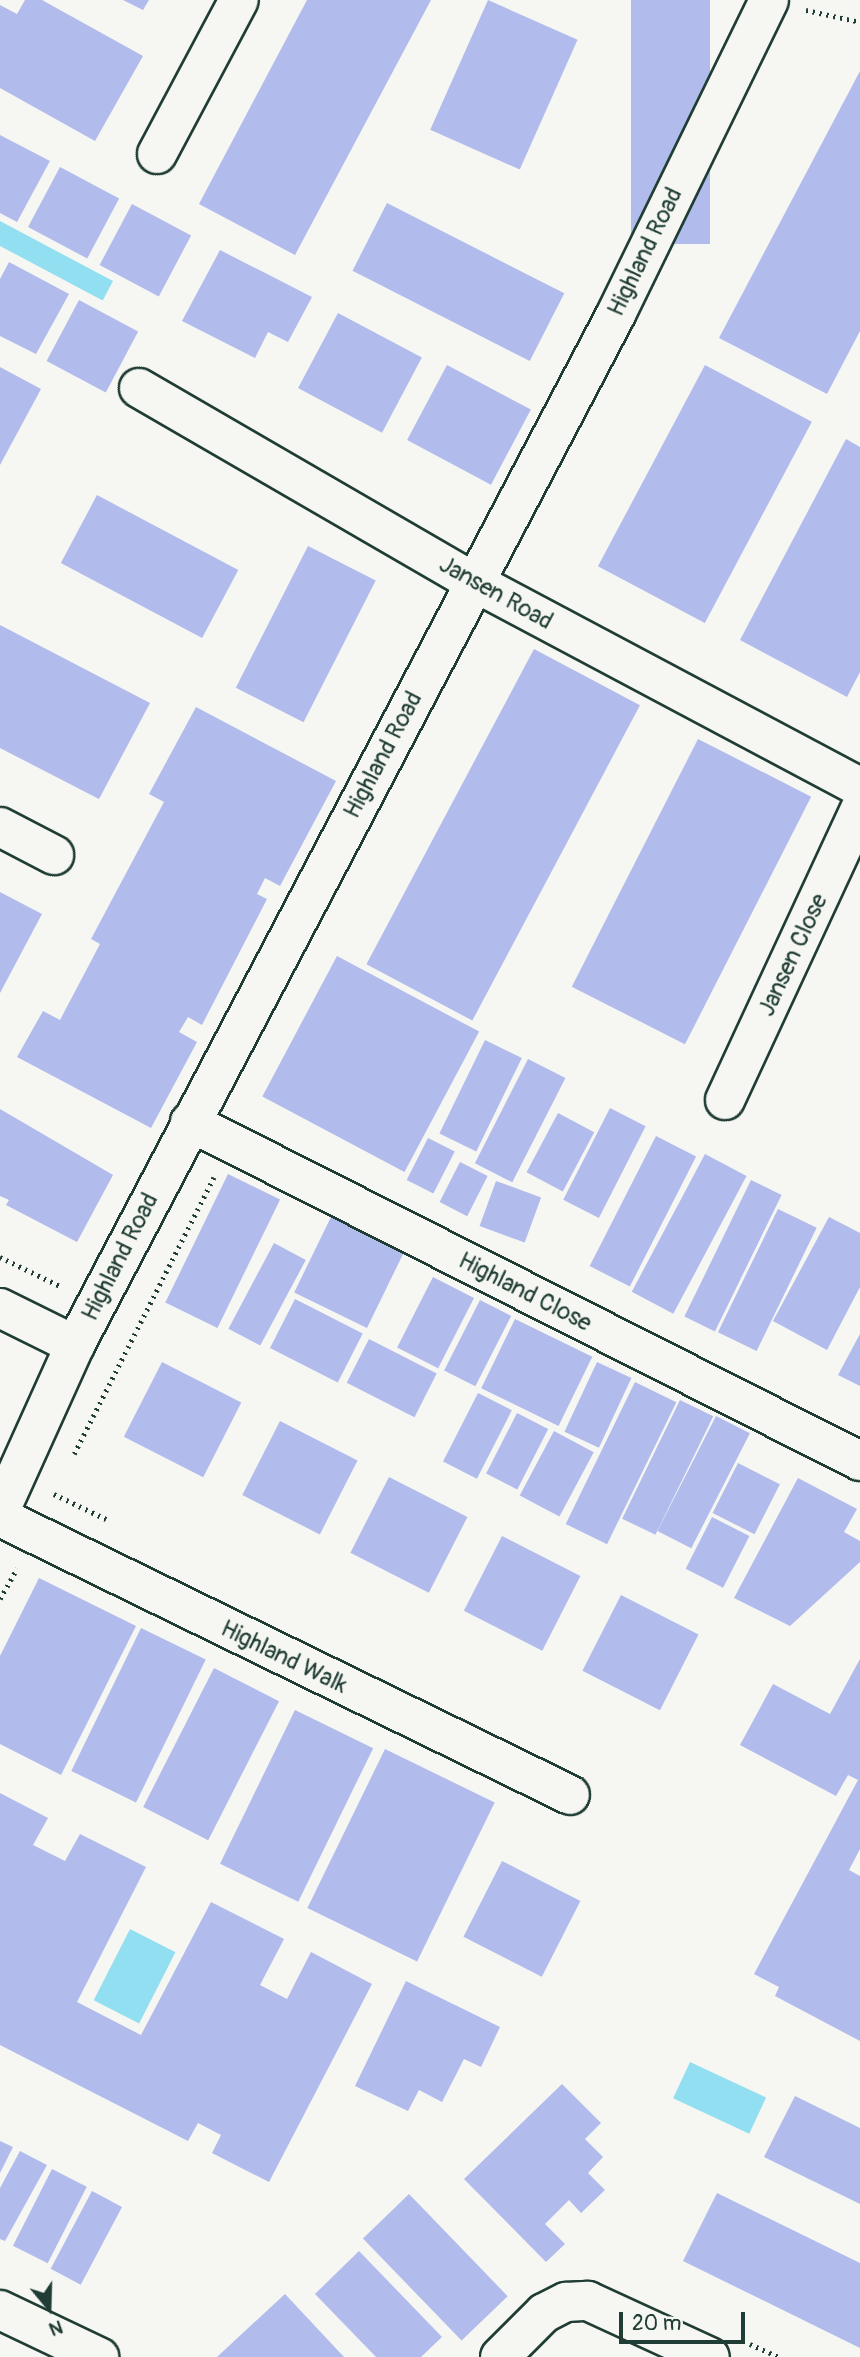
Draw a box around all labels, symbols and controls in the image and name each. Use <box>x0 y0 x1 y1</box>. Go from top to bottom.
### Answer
street label: Highland Road <box>601 183 689 321</box>
street label: Jansen Road <box>434 550 558 636</box>
street label: Highland Road <box>338 687 428 823</box>
street label: Jansen Close <box>752 889 834 1021</box>
street label: Highland Road <box>76 1188 164 1326</box>
street label: Highland Close <box>454 1246 596 1338</box>
street label: Highland Walk <box>216 1614 352 1700</box>
north arrow <box>14 2273 84 2343</box>
scale bar <box>622 2298 748 2342</box>
text: 20 m <box>632 2310 681 2337</box>
text: N <box>46 2314 66 2341</box>

